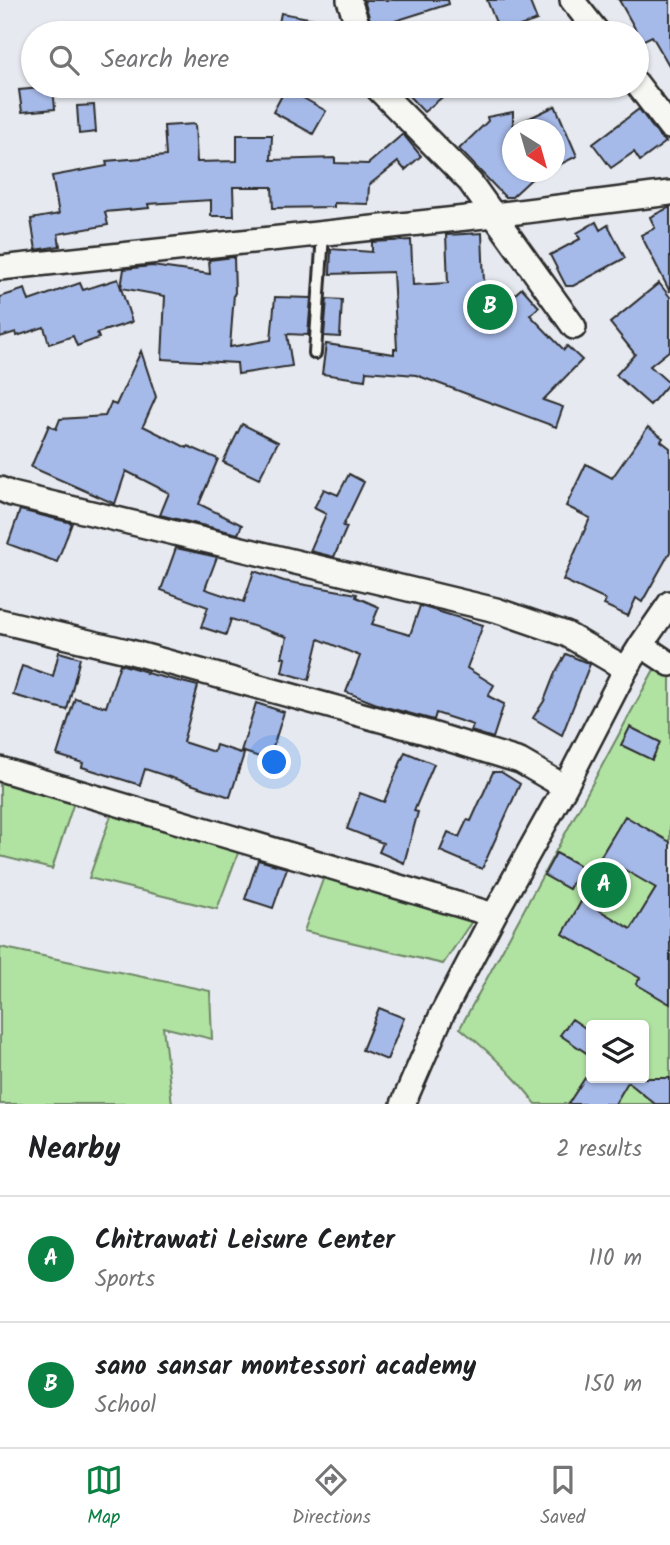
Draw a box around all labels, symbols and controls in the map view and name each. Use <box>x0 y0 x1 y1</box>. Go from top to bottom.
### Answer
search box <box>21 21 649 98</box>
text: Search here <box>101 39 229 81</box>
icon: search <box>45 41 83 79</box>
north arrow <box>502 119 565 182</box>
pin: B <box>467 281 513 333</box>
your location <box>257 745 291 779</box>
pin: A <box>581 859 627 911</box>
map controls <box>586 1020 649 1083</box>
button: layers <box>586 1020 649 1083</box>
text: Nearby <box>28 1126 120 1174</box>
text: 2 results <box>556 1132 642 1168</box>
text: Chitrawati Leisure Center <box>95 1220 395 1262</box>
text: A <box>44 1241 58 1277</box>
text: 110 m <box>589 1241 642 1277</box>
text: Sports <box>95 1262 155 1298</box>
text: sano sansar montessori academy <box>95 1346 476 1388</box>
text: B <box>44 1367 58 1403</box>
text: 150 m <box>583 1367 642 1403</box>
text: School <box>95 1388 156 1424</box>
tab: Map <box>85 1461 123 1533</box>
tab: Directions <box>292 1461 371 1533</box>
tab: Saved <box>540 1461 585 1533</box>

